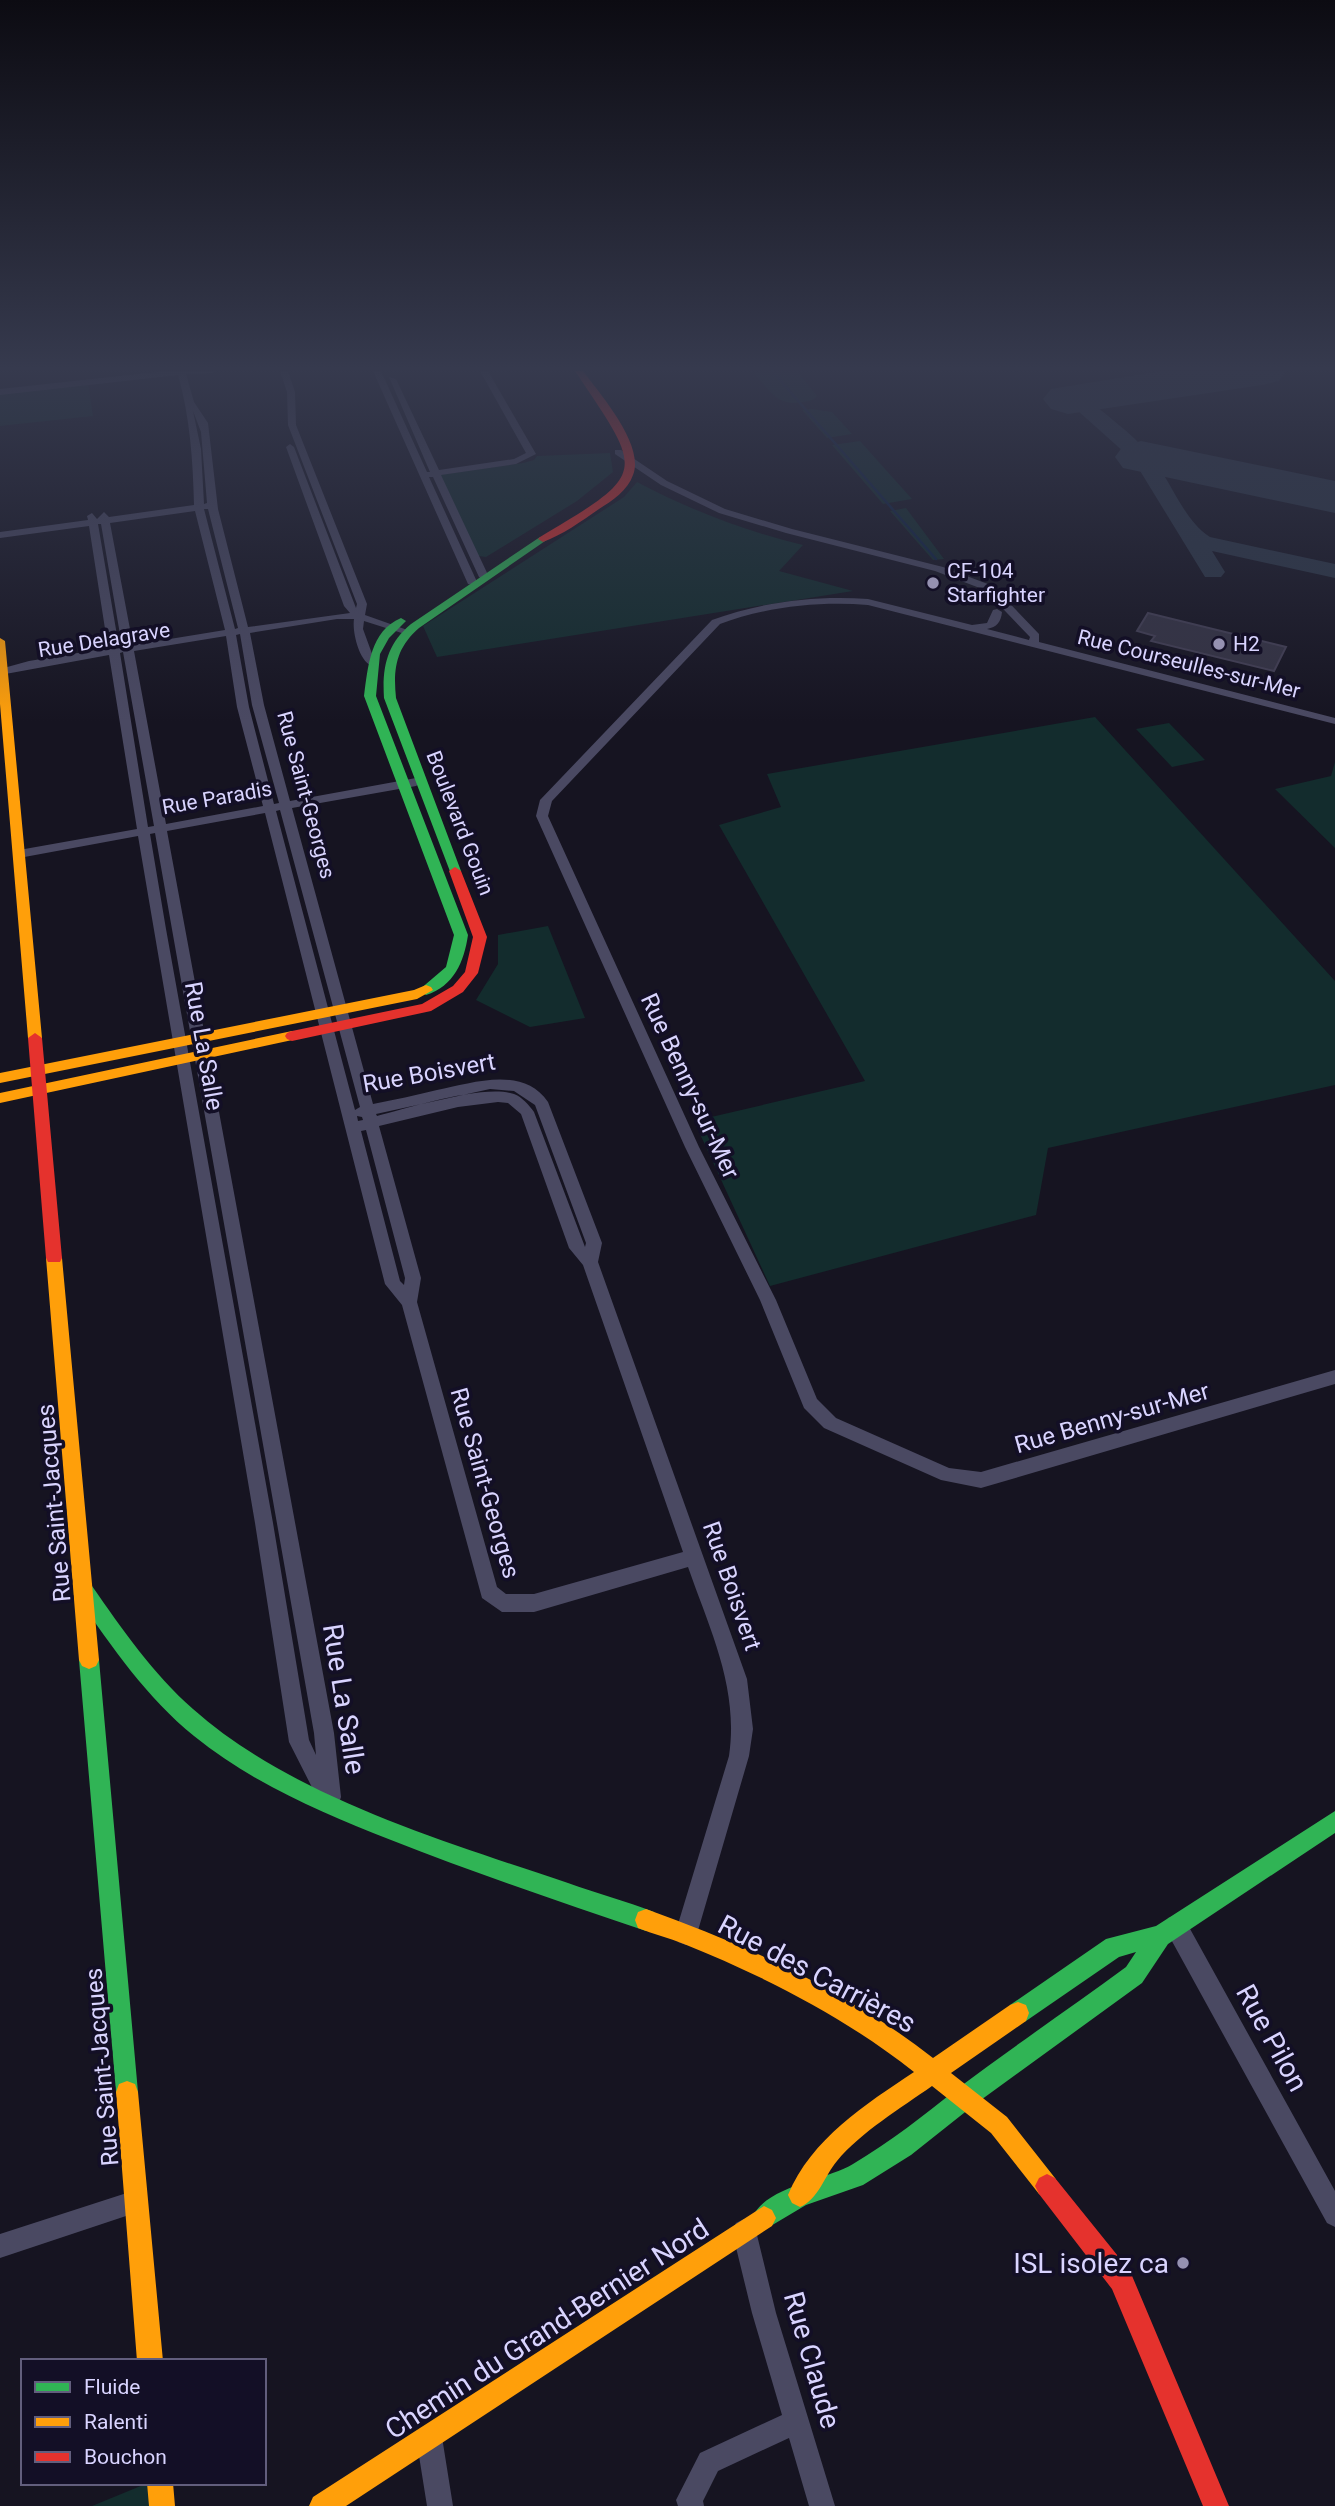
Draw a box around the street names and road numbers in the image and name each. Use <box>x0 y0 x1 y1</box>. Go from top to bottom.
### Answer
street label: Rue Delagrave <box>36 618 172 662</box>
street label: Rue Courseulles-sur-Mer <box>1075 625 1303 703</box>
street label: Rue Saint-Georges <box>272 709 340 881</box>
street label: Boulevard Gouin <box>421 747 499 899</box>
street label: Rue Paradis <box>160 777 274 819</box>
street label: Rue La Salle <box>179 979 229 1113</box>
street label: Rue Benny-sur-Mer <box>635 989 745 1183</box>
street label: Rue Boisvert <box>360 1048 498 1098</box>
street label: Rue Benny-sur-Mer <box>1011 1377 1213 1459</box>
street label: Rue Saint-Georges <box>444 1385 526 1581</box>
street label: Rue Saint-Jacques <box>31 1403 77 1603</box>
street label: Rue Boisvert <box>697 1518 767 1654</box>
street label: Rue La Salle <box>316 1621 372 1777</box>
street label: Rue des Carrières <box>713 1908 921 2040</box>
street label: Rue Saint-Jacques <box>79 1967 125 2167</box>
street label: Rue Pilon <box>1229 1979 1315 2097</box>
street label: Chemin du Grand-Bernier Nord <box>379 2212 715 2446</box>
street label: Rue Claude <box>777 2288 847 2432</box>

